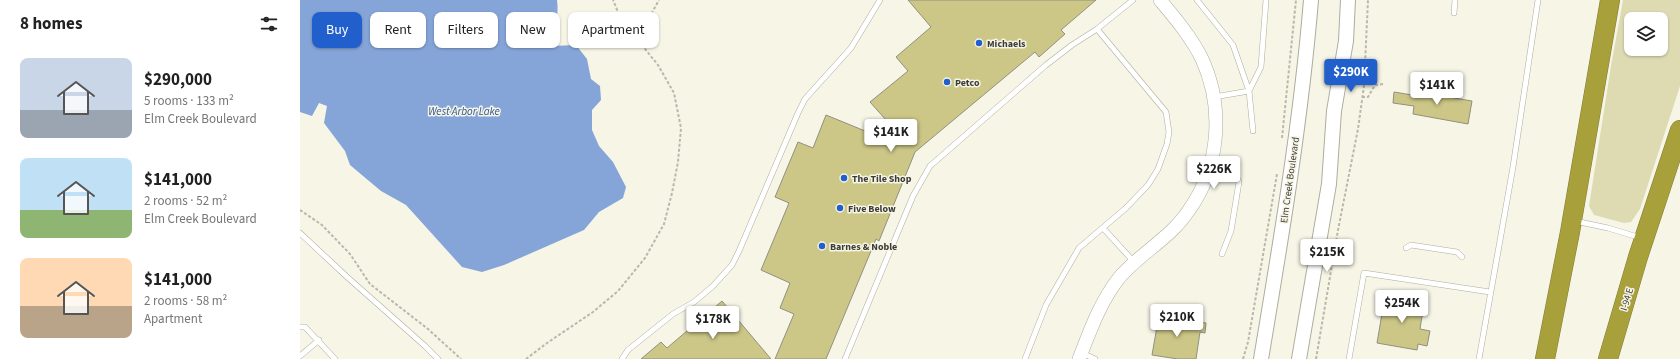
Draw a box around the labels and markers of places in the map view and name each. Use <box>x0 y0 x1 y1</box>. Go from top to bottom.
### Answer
place label: Michaels <box>987 37 1026 51</box>
marker: Michaels <box>974 38 984 48</box>
pin: $290K <box>1323 59 1379 93</box>
pin: $141K <box>1409 72 1465 106</box>
place label: Petco <box>955 76 980 90</box>
marker: Petco <box>942 77 952 87</box>
pin: $141K <box>863 119 919 153</box>
pin: $226K <box>1186 156 1242 190</box>
place label: The Tile Shop <box>852 172 912 186</box>
marker: The Tile Shop <box>839 173 849 183</box>
place label: Five Below <box>848 202 896 216</box>
marker: Five Below <box>835 203 845 213</box>
pin: $215K <box>1299 239 1355 273</box>
place label: Barnes & Noble <box>830 240 897 254</box>
marker: Barnes & Noble <box>817 241 827 251</box>
pin: $254K <box>1374 290 1430 324</box>
pin: $210K <box>1149 304 1205 338</box>
pin: $178K <box>685 306 741 340</box>

